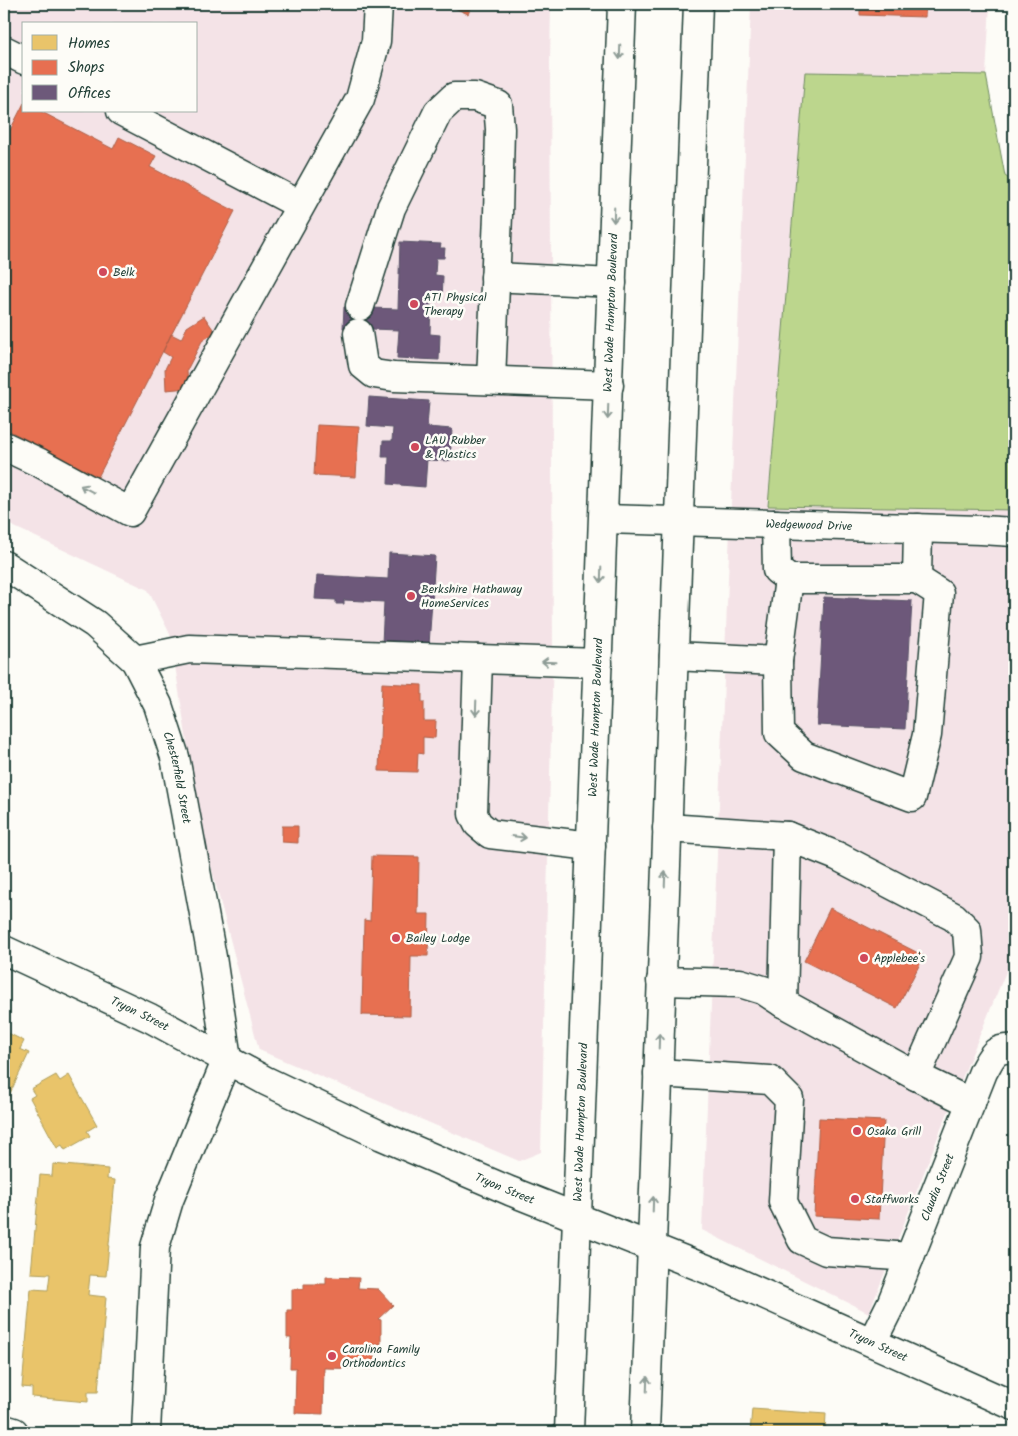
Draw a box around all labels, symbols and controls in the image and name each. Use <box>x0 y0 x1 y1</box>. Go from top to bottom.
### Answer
legend <box>22 22 198 112</box>
text: Homes <box>68 32 111 56</box>
one-way arrow <box>616 44 625 60</box>
text: Shops <box>68 56 105 80</box>
text: Offices <box>68 82 111 106</box>
one-way arrow <box>610 207 619 223</box>
street label: West Wade Hampton Boulevard <box>598 232 623 393</box>
place label: Belk <box>113 263 135 282</box>
marker: Belk <box>97 266 109 278</box>
place label: ATI Physical Therapy <box>424 288 487 321</box>
marker: ATI Physical Therapy <box>408 298 420 310</box>
one-way arrow <box>603 404 613 420</box>
place label: LAU Rubber & Plastics <box>425 431 487 464</box>
marker: LAU Rubber & Plastics <box>409 441 421 453</box>
one-way arrow <box>80 484 95 494</box>
street label: Wedgewood Drive <box>765 514 853 536</box>
one-way arrow <box>597 566 606 582</box>
place label: Berkshire Hathaway HomeServices <box>421 580 522 613</box>
marker: Berkshire Hathaway HomeServices <box>405 590 417 602</box>
street label: West Wade Hampton Boulevard <box>583 637 608 797</box>
one-way arrow <box>542 657 558 666</box>
one-way arrow <box>471 699 481 715</box>
street label: Chesterfield Street <box>158 729 197 826</box>
one-way arrow <box>511 832 527 842</box>
one-way arrow <box>660 871 670 888</box>
place label: Bailey Lodge <box>406 929 471 948</box>
marker: Bailey Lodge <box>390 932 402 944</box>
place label: Applebee's <box>874 949 925 968</box>
marker: Applebee's <box>858 952 870 964</box>
street label: Tryon Street <box>107 991 173 1036</box>
one-way arrow <box>655 1034 664 1050</box>
street label: West Wade Hampton Boulevard <box>568 1041 593 1202</box>
place label: Osaka Grill <box>867 1122 921 1141</box>
marker: Osaka Grill <box>851 1125 863 1137</box>
street label: Claudia Street <box>915 1150 959 1224</box>
street label: Tryon Street <box>472 1168 538 1209</box>
place label: Staffworks <box>865 1190 919 1209</box>
marker: Staffworks <box>849 1193 861 1205</box>
one-way arrow <box>648 1196 658 1212</box>
street label: Tryon Street <box>845 1324 911 1367</box>
place label: Carolina Family Orthodontics <box>342 1340 420 1373</box>
marker: Carolina Family Orthodontics <box>326 1350 338 1362</box>
one-way arrow <box>642 1376 651 1392</box>

